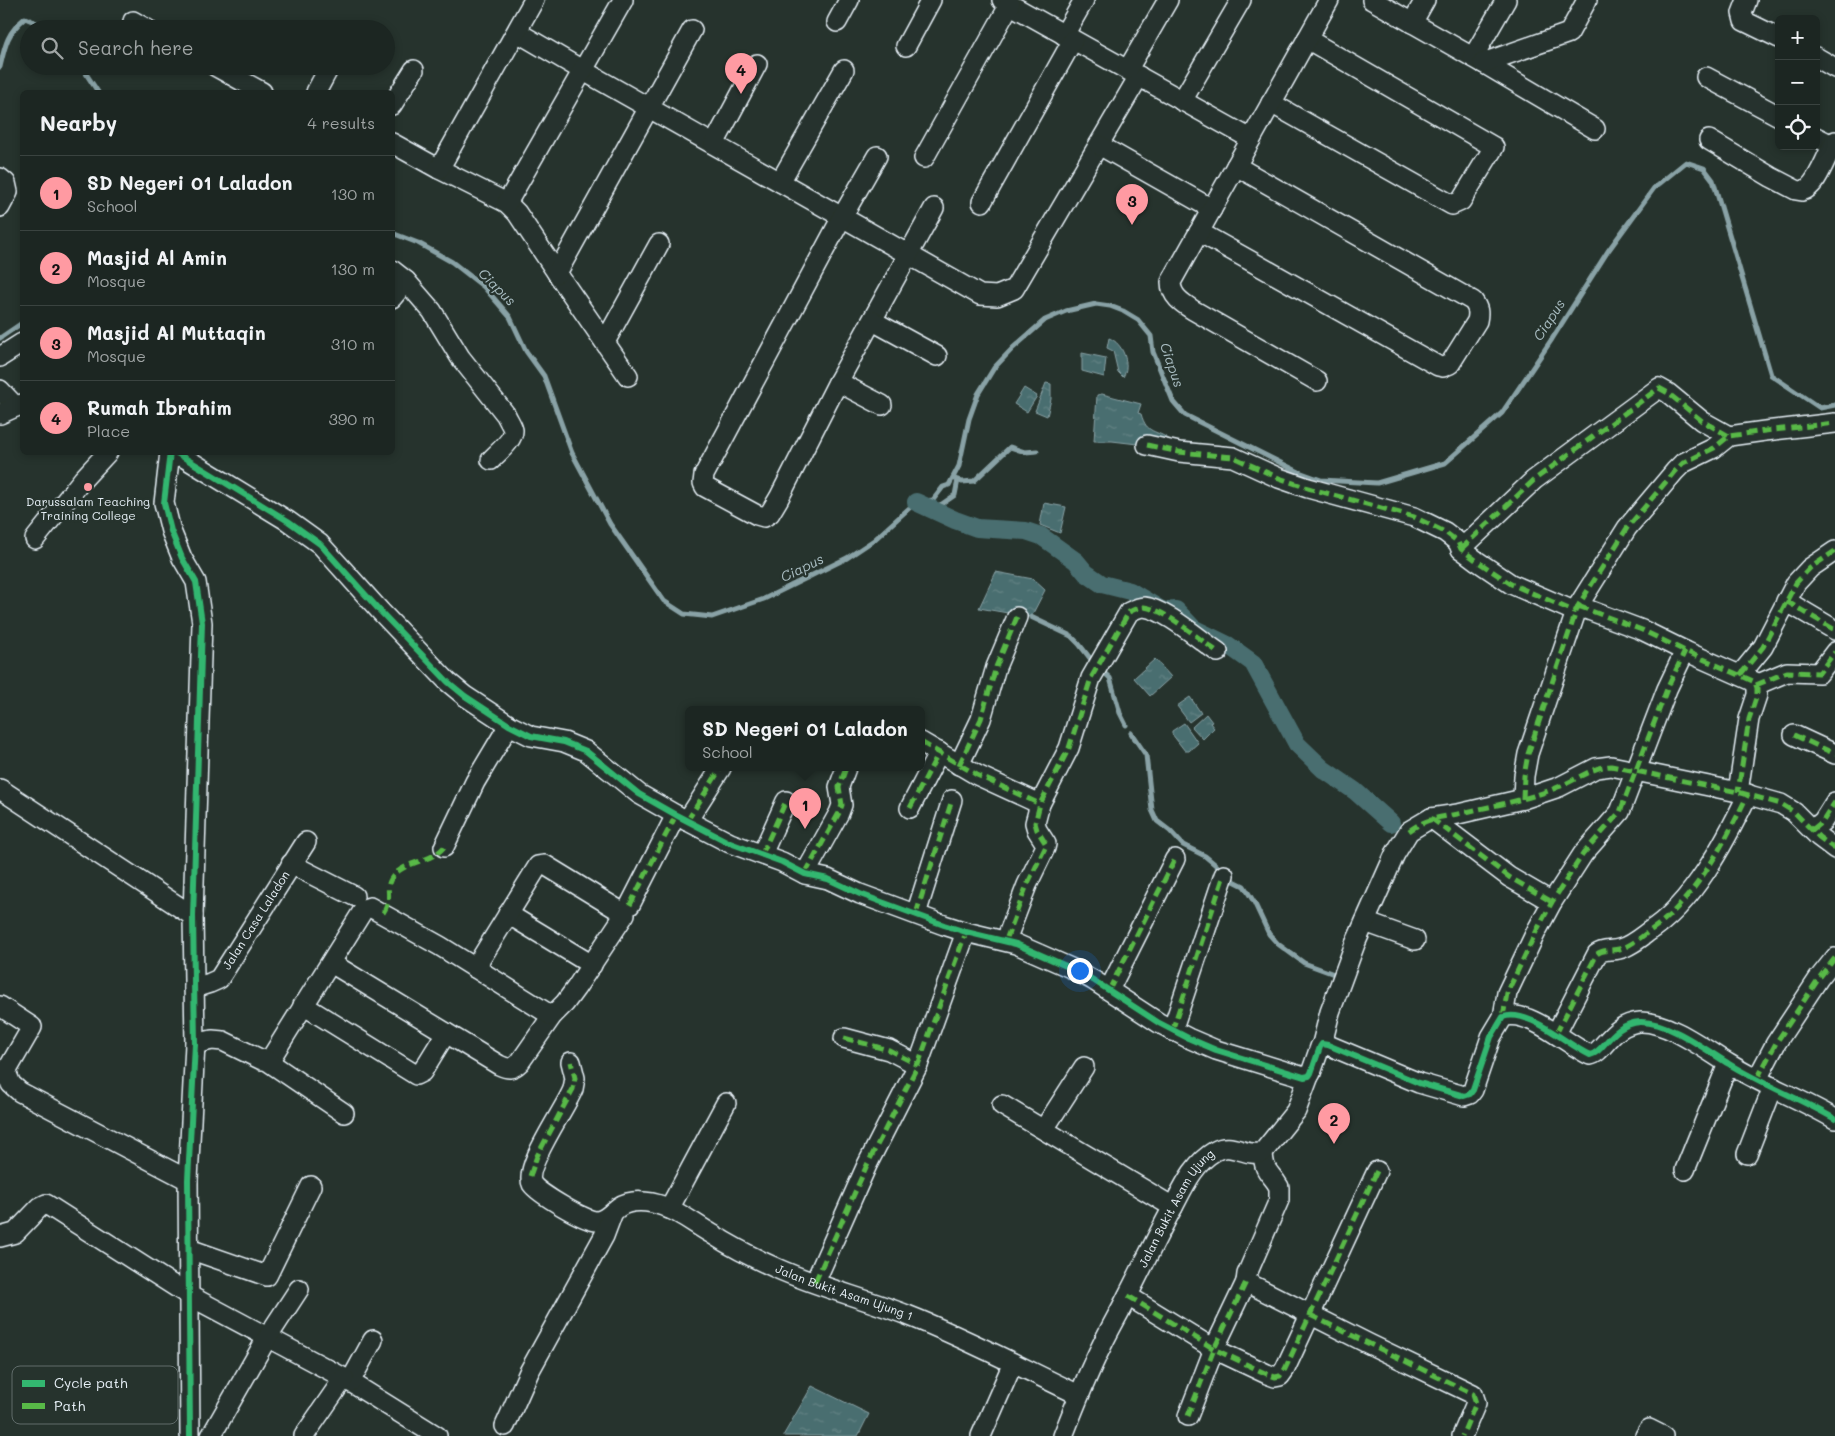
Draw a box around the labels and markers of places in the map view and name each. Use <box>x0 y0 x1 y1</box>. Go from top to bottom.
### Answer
pin: 4 <box>725 53 757 94</box>
pin: 3 <box>1116 184 1148 225</box>
marker: Darussalam Teaching Training College <box>82 481 94 493</box>
place label: Darussalam Teaching Training College <box>26 493 150 523</box>
pin: 1 <box>789 788 821 829</box>
pin: 2 <box>1318 1103 1350 1144</box>

